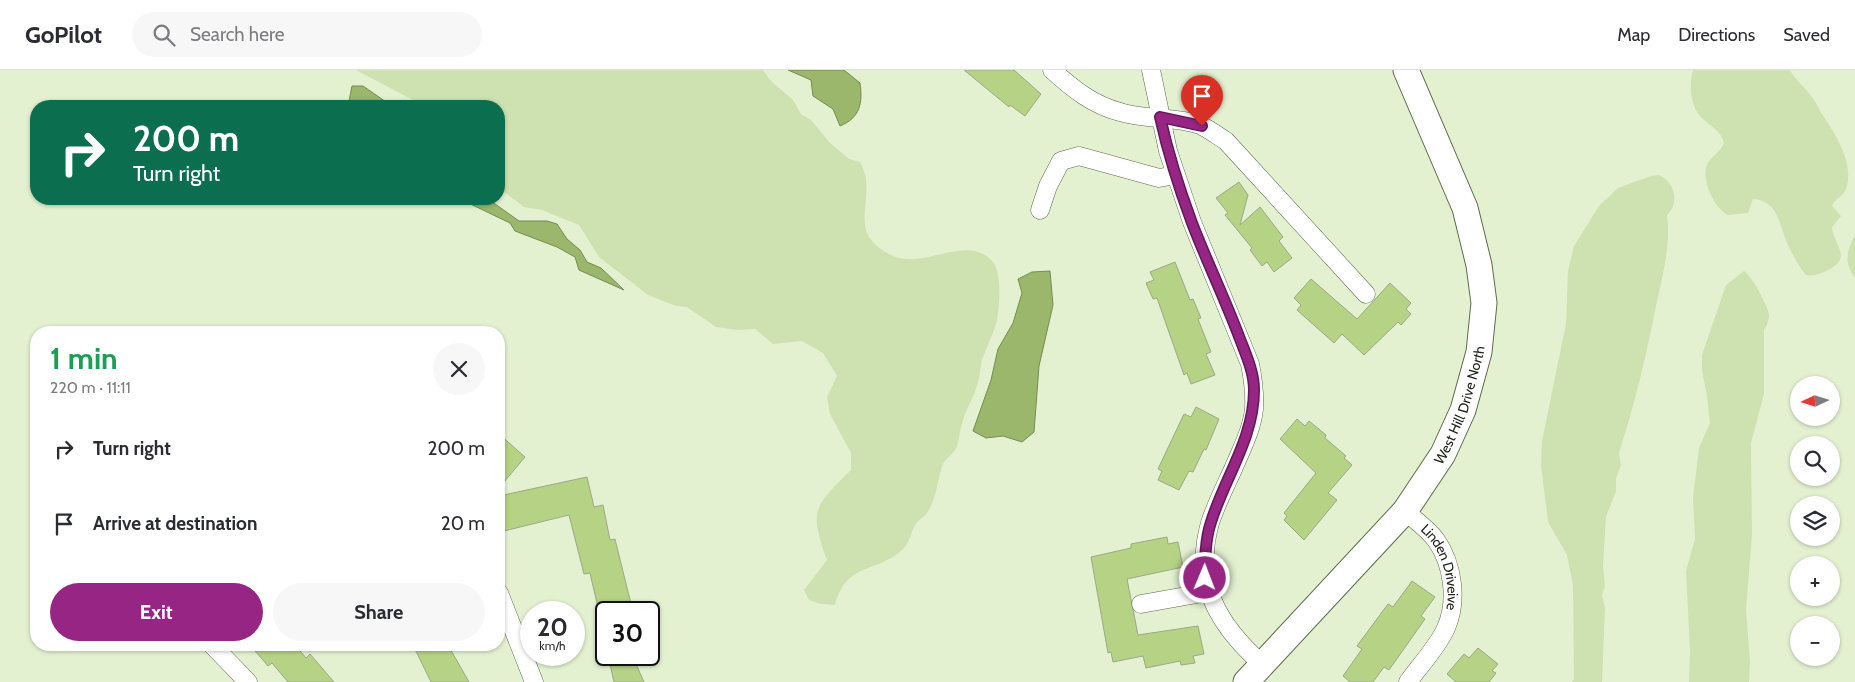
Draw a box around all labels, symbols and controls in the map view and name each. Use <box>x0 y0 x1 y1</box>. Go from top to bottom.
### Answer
search box <box>132 12 482 57</box>
text: GoPilot <box>25 20 102 49</box>
icon: search <box>150 21 178 49</box>
text: Search here <box>190 23 284 46</box>
text: Map <box>1617 24 1650 46</box>
text: Directions <box>1678 24 1755 46</box>
text: Saved <box>1783 24 1830 46</box>
pin <box>1181 75 1223 126</box>
icon: arrive <box>1188 82 1216 110</box>
text: 200 m <box>133 117 239 160</box>
icon: right <box>50 120 115 185</box>
text: Turn right <box>133 160 220 187</box>
text: 1 min <box>50 340 118 377</box>
button: close <box>433 343 485 395</box>
street label: West Hill Drive North <box>1430 345 1489 468</box>
north arrow <box>1790 376 1840 426</box>
map controls <box>1790 376 1840 666</box>
text: 220 m · 11:11 <box>50 378 131 397</box>
icon: right <box>50 435 78 463</box>
button: search <box>1790 436 1840 486</box>
text: Turn right <box>93 437 171 460</box>
text: 200 m <box>428 437 485 460</box>
button: layers <box>1790 496 1840 546</box>
icon: arrive <box>50 510 78 538</box>
text: Arrive at destination <box>93 512 257 535</box>
text: 20 m <box>441 512 485 535</box>
street label: Linden Driveive <box>1417 520 1462 611</box>
position arrow <box>1178 551 1230 603</box>
button: + <box>1790 556 1840 606</box>
button: Exit <box>50 583 263 641</box>
button: Share <box>273 583 485 641</box>
speed limit sign: 30 <box>595 601 660 666</box>
text: 20 <box>537 612 568 642</box>
button: − <box>1790 616 1840 666</box>
text: km/h <box>539 638 566 653</box>

